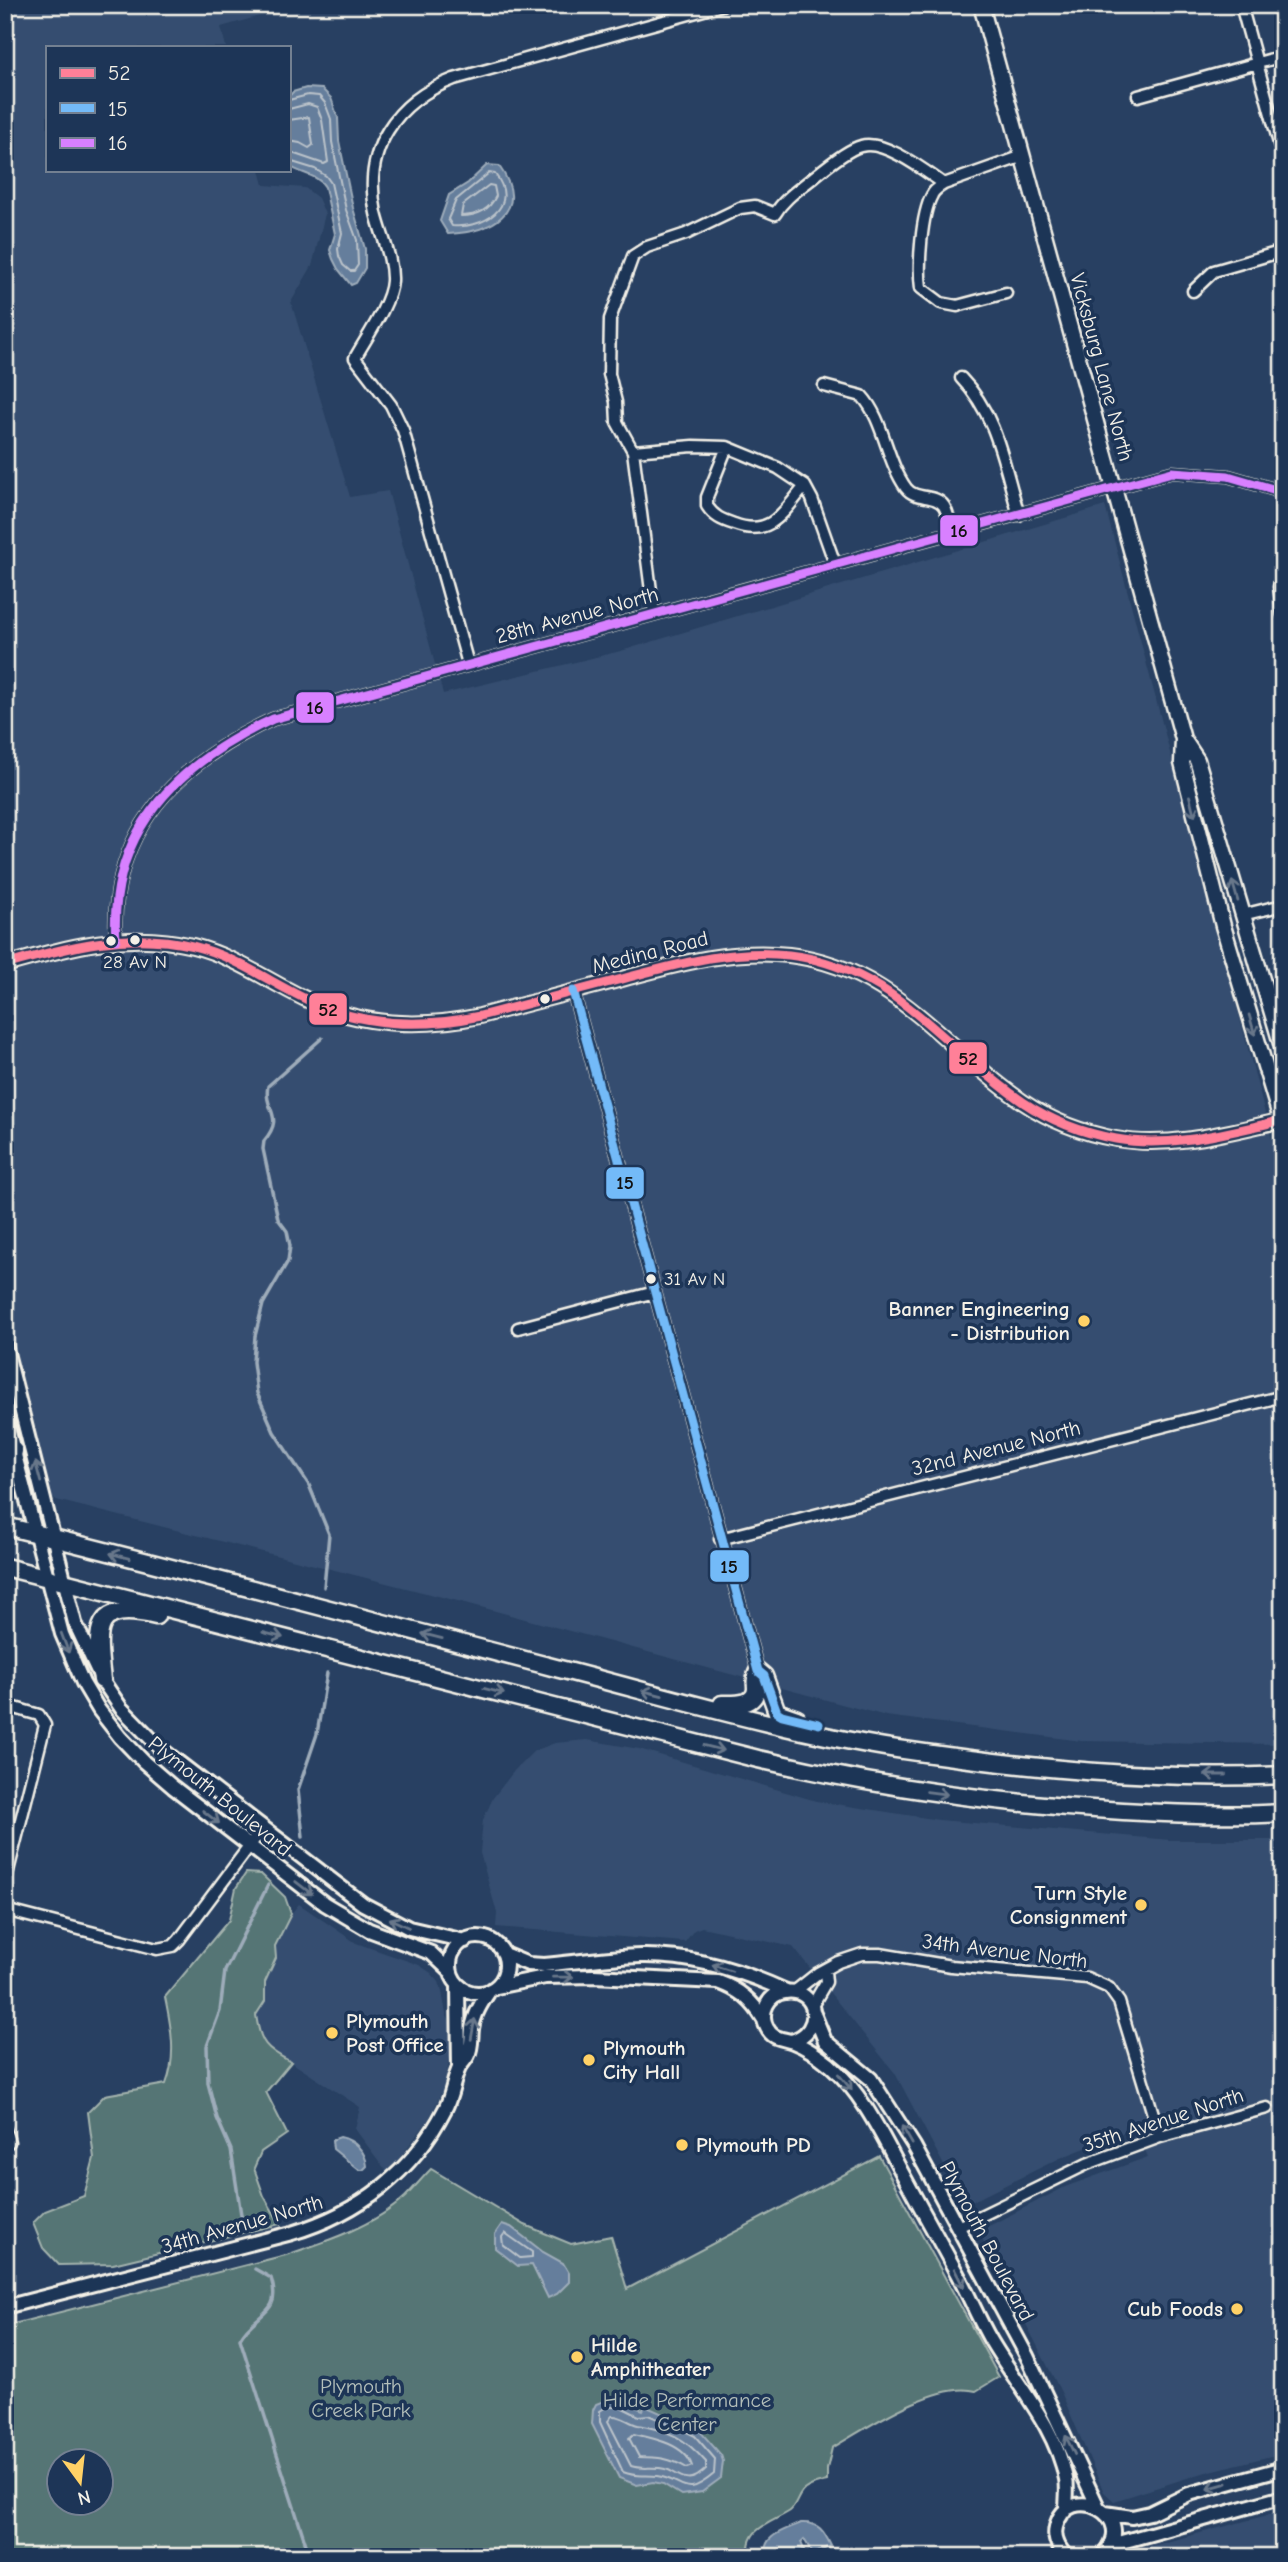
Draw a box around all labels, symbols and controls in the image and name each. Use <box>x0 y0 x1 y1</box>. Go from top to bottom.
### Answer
legend <box>46 46 290 172</box>
text: 52 <box>108 61 130 85</box>
text: 15 <box>108 97 128 121</box>
text: 16 <box>108 131 128 155</box>
street label: Vicksburg Lane North <box>1065 270 1139 464</box>
line badge: 16 <box>939 514 979 547</box>
text: 16 <box>950 520 968 542</box>
street label: 28th Avenue North <box>493 582 661 648</box>
line badge: 16 <box>295 691 335 724</box>
text: 16 <box>306 697 324 719</box>
one-way arrow <box>1186 794 1199 817</box>
one-way arrow <box>1228 880 1241 902</box>
street label: Medina Road <box>589 926 711 978</box>
marker: 28 Av N <box>128 933 142 947</box>
unlabelled marker <box>104 934 118 948</box>
place label: 28 Av N <box>103 951 167 973</box>
line badge: 52 <box>308 992 348 1026</box>
unlabelled marker <box>538 992 552 1006</box>
text: 52 <box>318 999 338 1021</box>
one-way arrow <box>1247 1014 1260 1036</box>
line badge: 52 <box>948 1041 988 1075</box>
text: 52 <box>958 1048 978 1070</box>
line badge: 15 <box>605 1166 645 1200</box>
text: 15 <box>616 1172 634 1194</box>
place label: 31 Av N <box>664 1268 725 1290</box>
marker: 31 Av N <box>644 1272 658 1286</box>
place label: Banner Engineering - Distribution <box>888 1297 1070 1345</box>
marker: Banner Engineering - Distribution <box>1076 1313 1092 1329</box>
street label: 32nd Avenue North <box>909 1415 1083 1481</box>
one-way arrow <box>31 1462 44 1484</box>
one-way arrow <box>109 1549 132 1562</box>
line badge: 15 <box>709 1549 750 1583</box>
text: 15 <box>720 1556 738 1578</box>
one-way arrow <box>261 1629 284 1642</box>
one-way arrow <box>421 1629 444 1642</box>
one-way arrow <box>60 1631 73 1653</box>
one-way arrow <box>482 1685 504 1698</box>
one-way arrow <box>641 1686 664 1699</box>
street label: Plymouth Boulevard <box>144 1731 296 1861</box>
one-way arrow <box>702 1742 725 1755</box>
one-way arrow <box>1203 1768 1226 1782</box>
one-way arrow <box>925 1787 948 1800</box>
one-way arrow <box>201 1810 219 1825</box>
one-way arrow <box>294 1880 313 1895</box>
place label: Turn Style Consignment <box>1010 1881 1128 1929</box>
marker: Turn Style Consignment <box>1133 1897 1149 1913</box>
one-way arrow <box>389 1916 411 1929</box>
street label: 34th Avenue North <box>921 1929 1089 1973</box>
one-way arrow <box>712 1961 734 1973</box>
one-way arrow <box>551 1970 574 1984</box>
place label: Plymouth Post Office <box>346 2009 444 2057</box>
one-way arrow <box>467 2018 480 2041</box>
marker: Plymouth Post Office <box>324 2025 340 2041</box>
place label: Plymouth City Hall <box>603 2036 686 2084</box>
marker: Plymouth City Hall <box>581 2052 597 2068</box>
one-way arrow <box>837 2072 853 2090</box>
street label: 35th Avenue North <box>1080 2083 1246 2157</box>
one-way arrow <box>900 2125 914 2145</box>
place label: Plymouth PD <box>696 2133 811 2157</box>
marker: Plymouth PD <box>674 2137 690 2153</box>
street label: Plymouth Boulevard <box>935 2157 1039 2325</box>
street label: 34th Avenue North <box>159 2190 325 2258</box>
one-way arrow <box>953 2267 967 2288</box>
place label: Cub Foods <box>1127 2297 1223 2321</box>
marker: Cub Foods <box>1229 2301 1245 2317</box>
place label: Hilde Amphitheater <box>591 2333 711 2381</box>
marker: Hilde Amphitheater <box>569 2349 585 2365</box>
park label: Plymouth Creek Park <box>311 2374 411 2422</box>
park label: Hilde Performance Center <box>603 2388 771 2436</box>
one-way arrow <box>1062 2435 1076 2456</box>
north arrow <box>46 2446 116 2516</box>
one-way arrow <box>1206 2480 1228 2493</box>
text: N <box>75 2485 93 2510</box>

